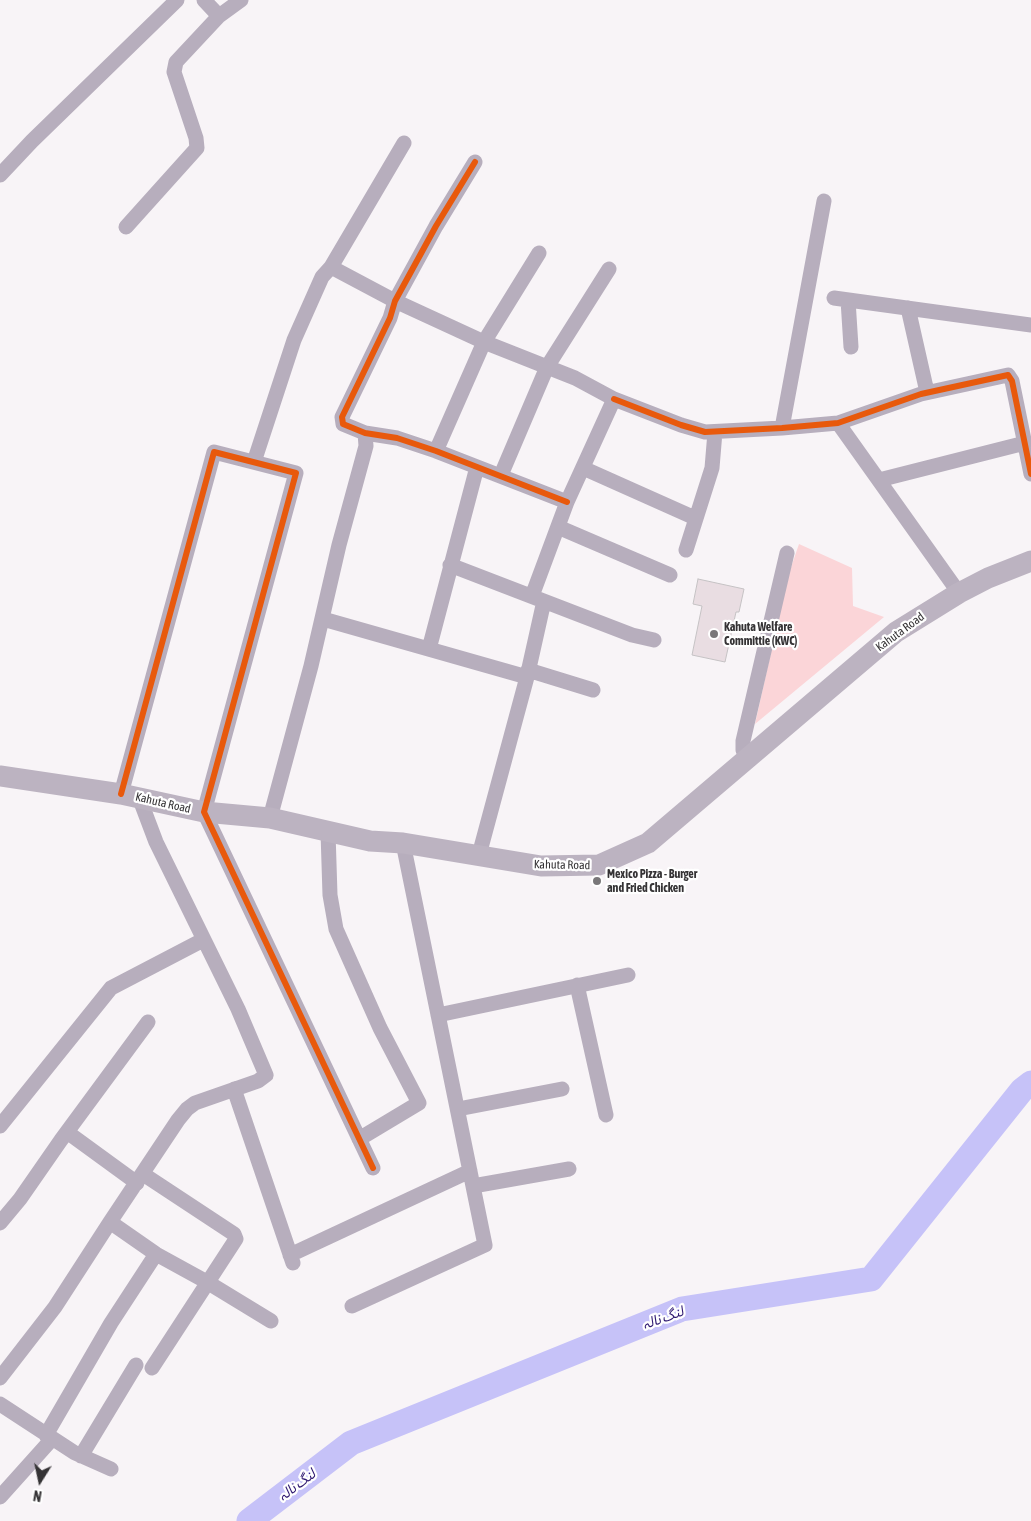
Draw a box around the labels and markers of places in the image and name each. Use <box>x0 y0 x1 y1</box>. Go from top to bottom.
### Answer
place label: Kahuta Welfare Committie (KWC) <box>724 620 797 648</box>
marker: Kahuta Welfare Committie (KWC) <box>708 628 720 640</box>
place label: Mexico Pizza - Burger and Fried Chicken <box>607 867 697 895</box>
marker: Mexico Pizza - Burger and Fried Chicken <box>591 875 603 887</box>

